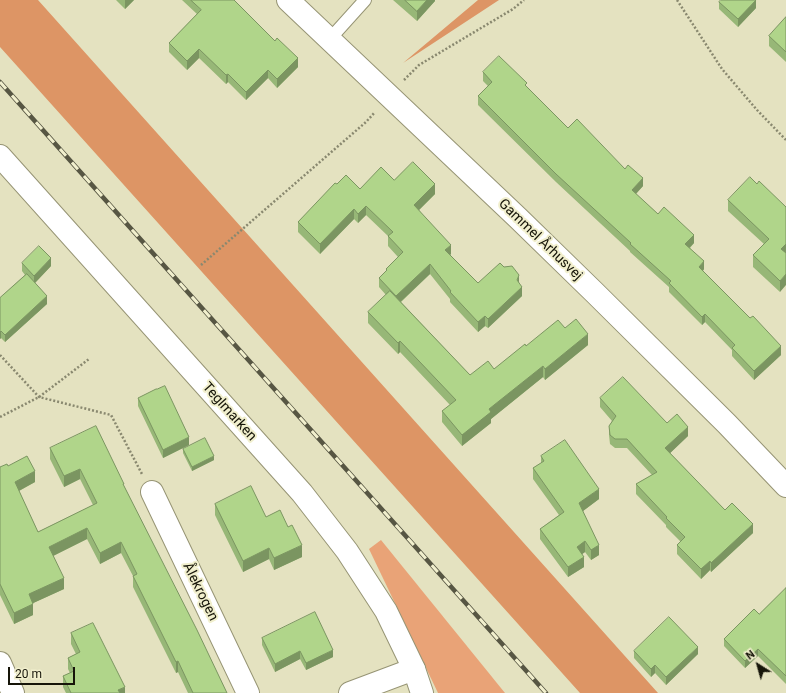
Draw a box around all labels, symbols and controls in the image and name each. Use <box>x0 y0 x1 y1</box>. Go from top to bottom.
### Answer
street label: Gammel Århusvej <box>495 196 585 284</box>
street label: Teglmarken <box>198 379 260 445</box>
street label: Ålekrogen <box>179 560 221 624</box>
north arrow <box>738 645 778 685</box>
text: N <box>743 647 757 663</box>
scale bar <box>10 659 77 685</box>
text: 20 m <box>15 667 42 681</box>

